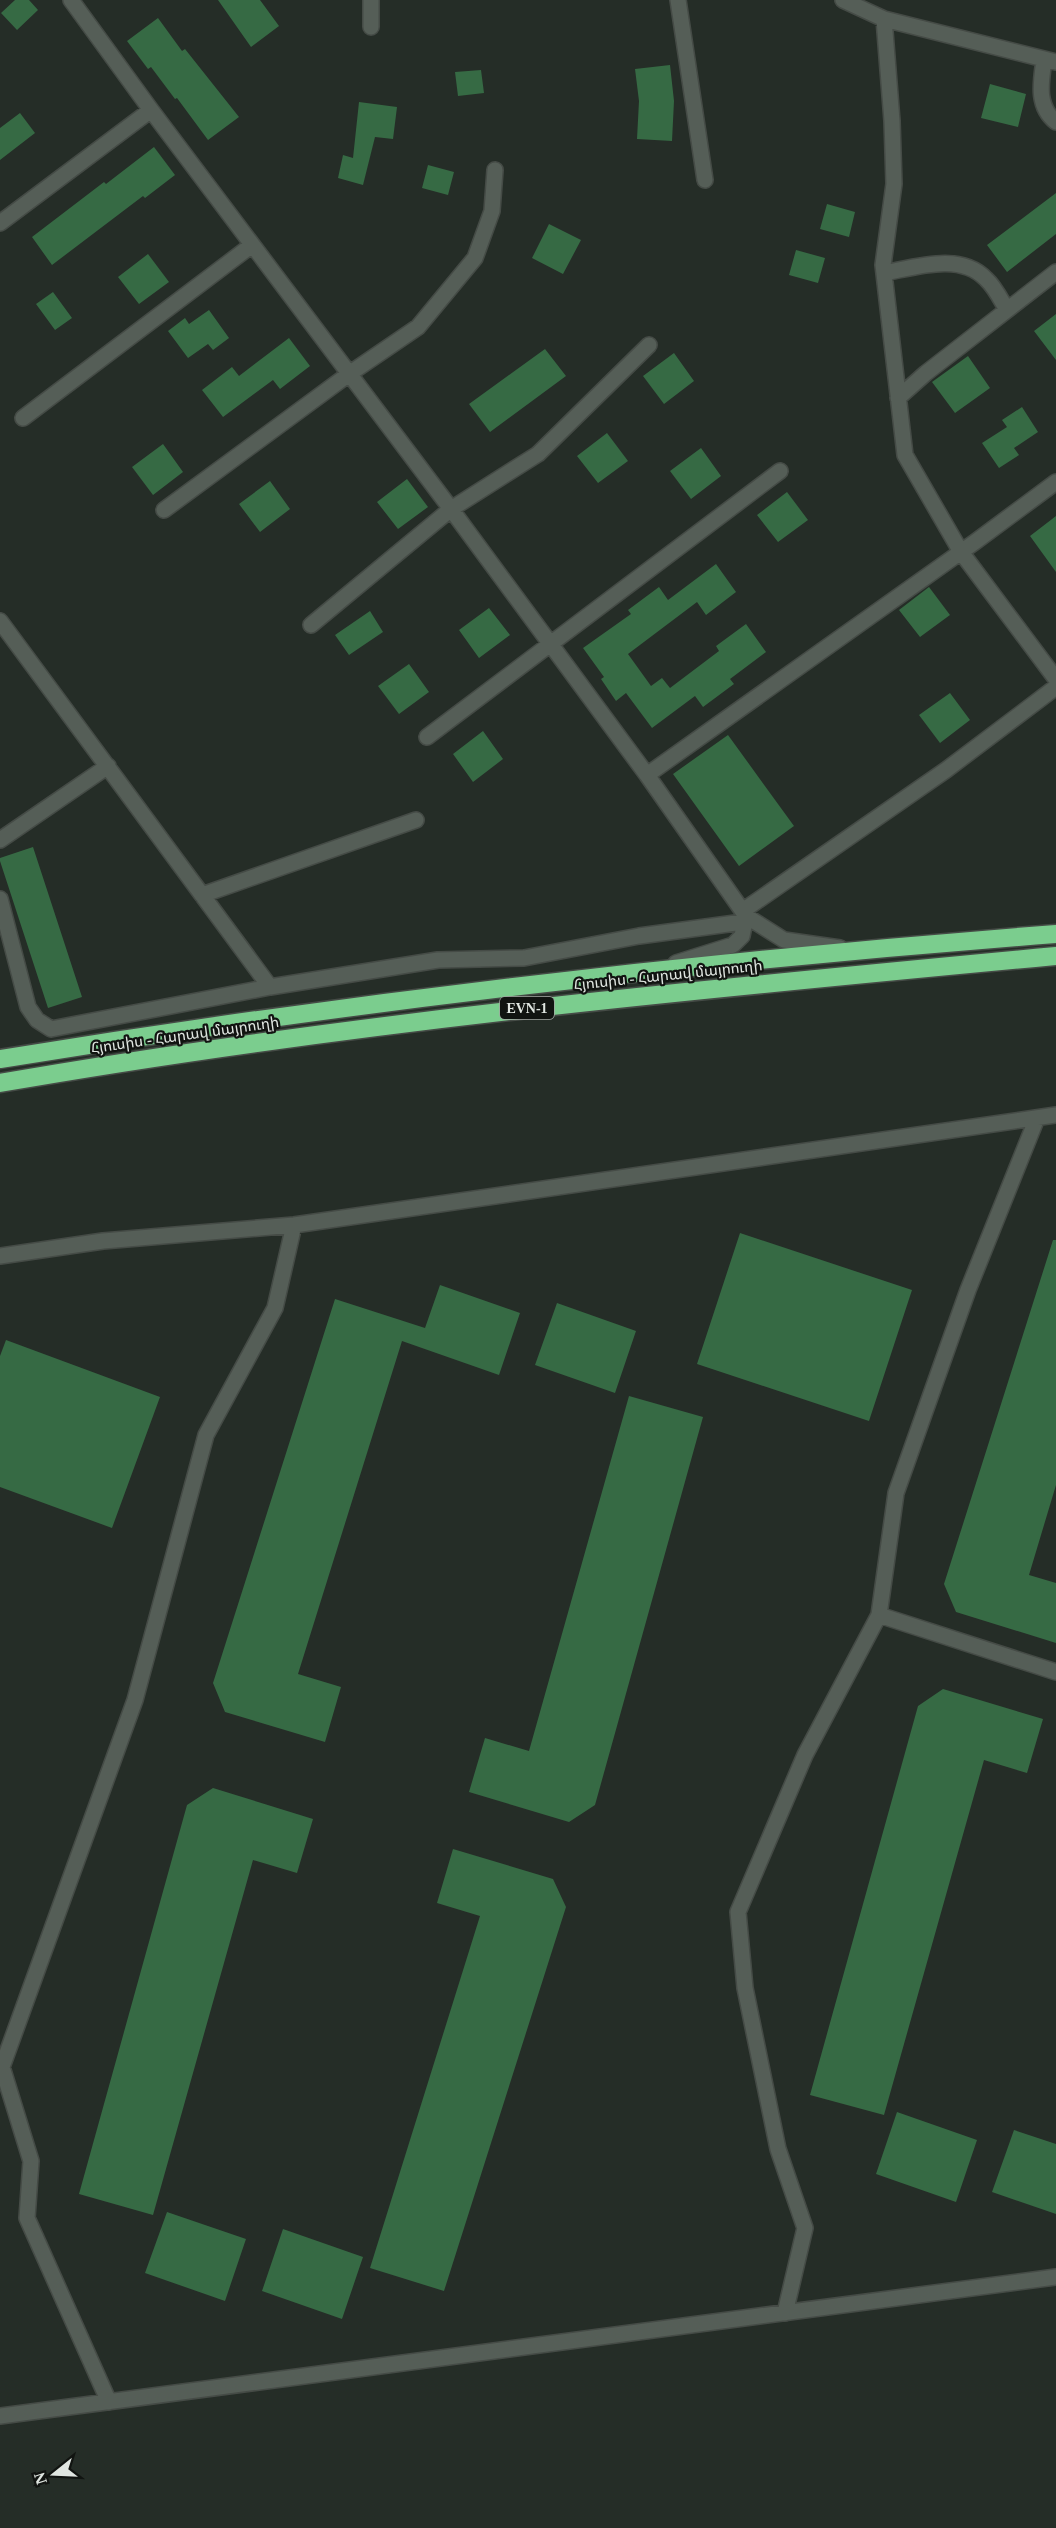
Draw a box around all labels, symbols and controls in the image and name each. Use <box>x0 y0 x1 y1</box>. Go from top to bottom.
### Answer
street label: Հյուսիս - Հարավ մայրուղի <box>573 957 763 994</box>
road number: EVN-1 <box>500 997 554 1019</box>
street label: Հյուսիս - Հարավ մայրուղի <box>90 1014 280 1057</box>
north arrow <box>24 2444 84 2504</box>
text: N <box>30 2470 50 2487</box>

